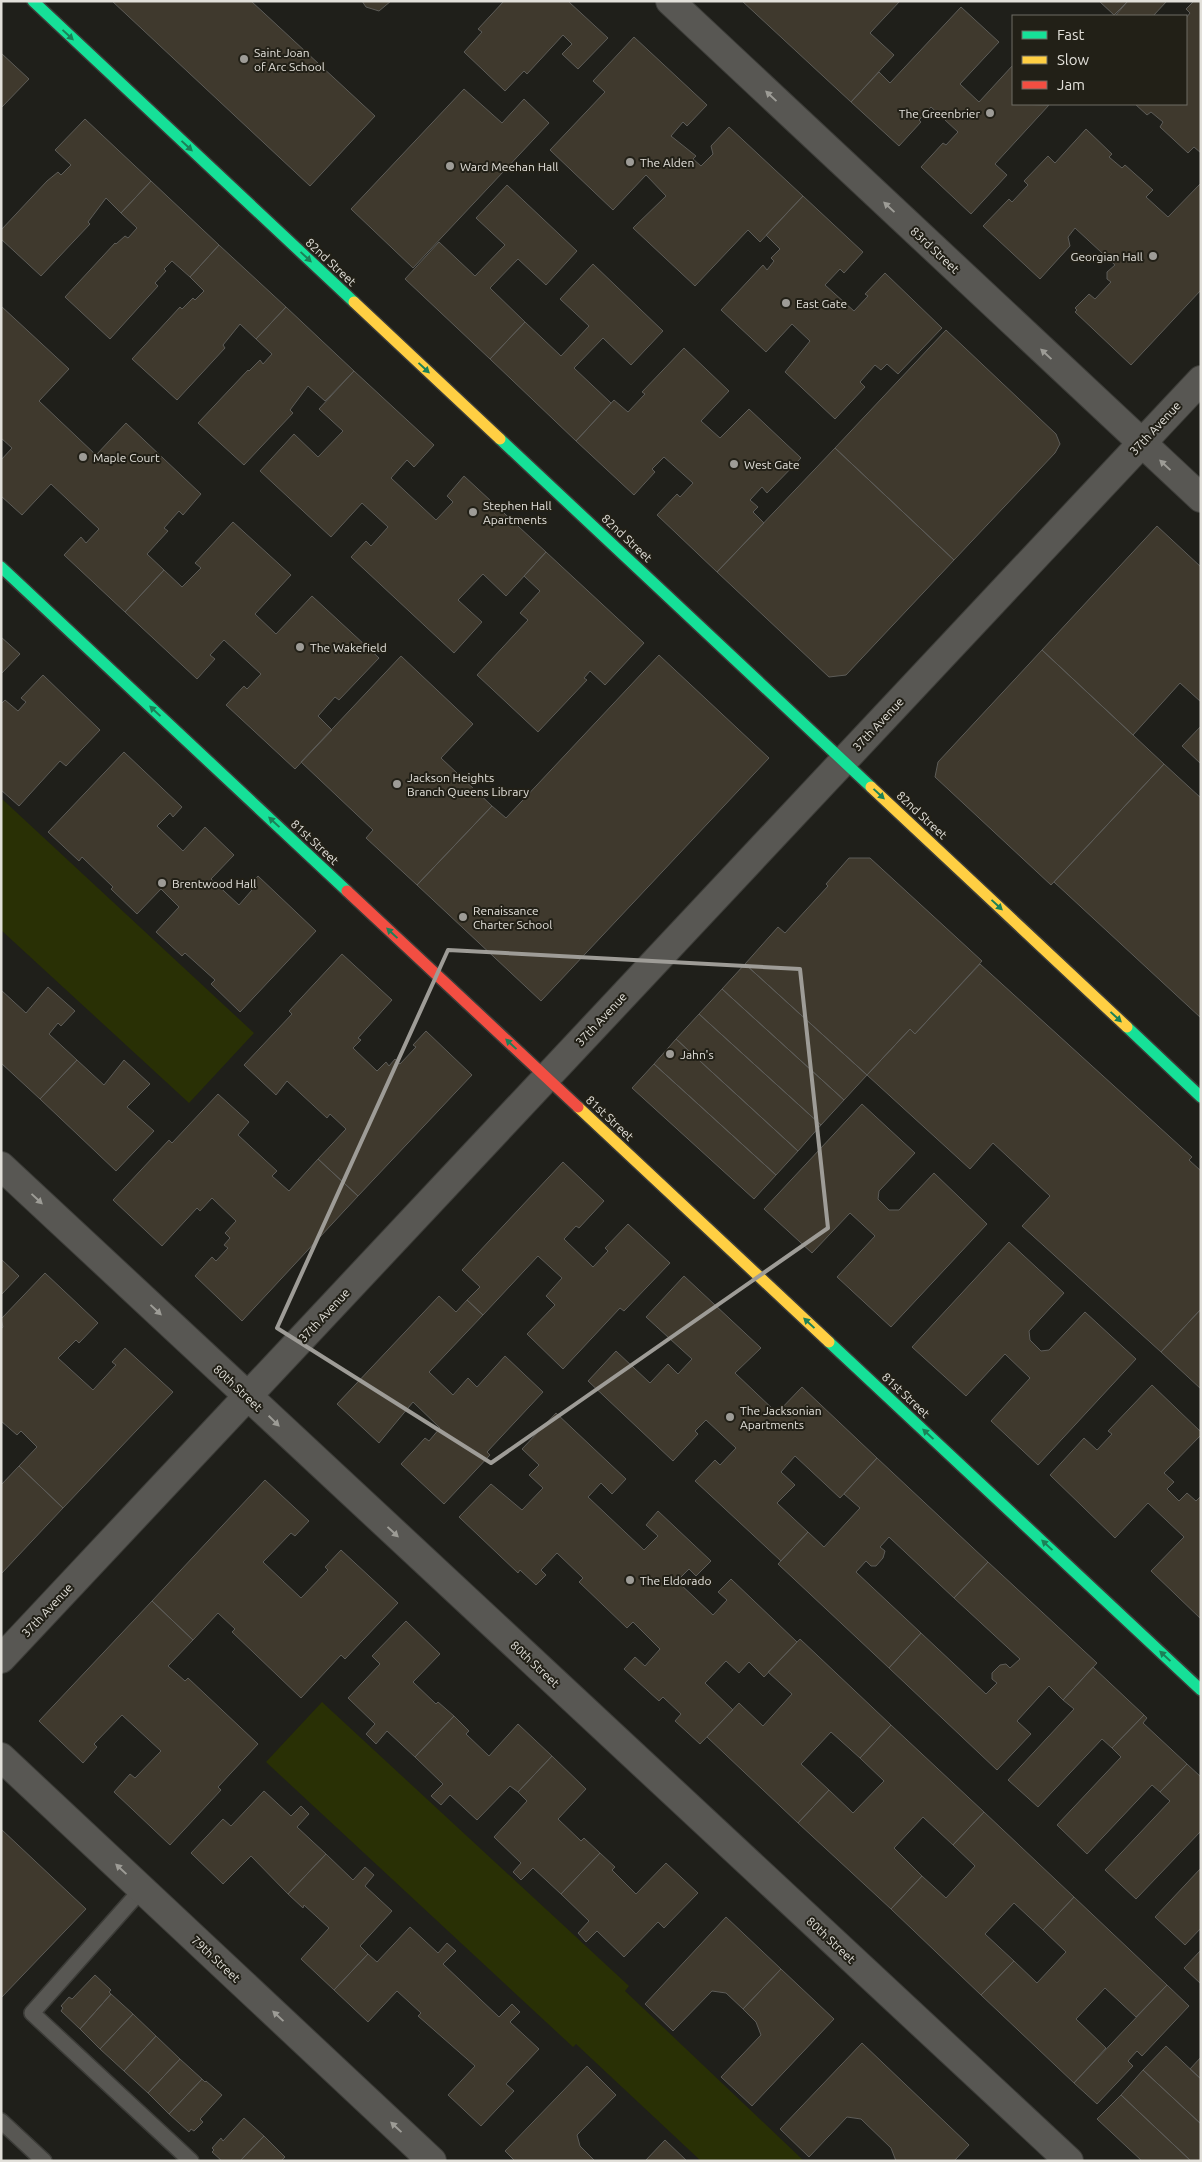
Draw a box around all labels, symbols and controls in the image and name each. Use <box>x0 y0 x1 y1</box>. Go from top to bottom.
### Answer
legend <box>1012 15 1187 105</box>
text: Fast <box>1057 26 1085 43</box>
one-way arrow <box>62 29 74 41</box>
place label: Saint Joan of Arc School <box>254 46 325 73</box>
text: Slow <box>1057 51 1090 68</box>
marker: Saint Joan of Arc School <box>238 53 250 65</box>
text: Jam <box>1057 76 1085 93</box>
one-way arrow <box>765 90 777 102</box>
place label: The Greenbrier <box>899 107 980 120</box>
marker: The Greenbrier <box>984 107 996 119</box>
one-way arrow <box>181 140 193 152</box>
marker: The Alden <box>624 156 636 168</box>
place label: The Alden <box>640 156 694 169</box>
marker: Ward Meehan Hall <box>444 160 456 172</box>
place label: Ward Meehan Hall <box>460 160 558 173</box>
one-way arrow <box>884 201 896 213</box>
street label: 83rd Street <box>908 224 962 276</box>
street label: 82nd Street <box>303 236 359 289</box>
place label: Georgian Hall <box>1070 250 1143 263</box>
marker: Georgian Hall <box>1147 250 1159 262</box>
one-way arrow <box>299 251 311 263</box>
marker: East Gate <box>780 297 792 309</box>
place label: East Gate <box>796 297 847 310</box>
one-way arrow <box>1041 348 1053 360</box>
one-way arrow <box>418 362 430 374</box>
street label: 37th Avenue <box>1127 399 1183 457</box>
marker: Maple Court <box>77 451 89 463</box>
place label: Maple Court <box>93 451 160 464</box>
marker: West Gate <box>728 458 740 470</box>
place label: West Gate <box>744 458 800 471</box>
one-way arrow <box>1159 459 1172 470</box>
place label: Stephen Hall Apartments <box>483 499 552 526</box>
marker: Stephen Hall Apartments <box>467 506 479 518</box>
street label: 82nd Street <box>599 512 655 565</box>
marker: The Wakefield <box>294 641 306 653</box>
place label: The Wakefield <box>310 641 387 654</box>
street label: 37th Avenue <box>850 695 906 753</box>
one-way arrow <box>149 705 161 717</box>
place label: Jackson Heights Branch Queens Library <box>407 771 529 798</box>
marker: Jackson Heights Branch Queens Library <box>391 778 403 790</box>
one-way arrow <box>873 788 885 800</box>
street label: 82nd Street <box>894 789 950 842</box>
one-way arrow <box>268 816 280 828</box>
street label: 81st Street <box>289 817 341 867</box>
marker: Brentwood Hall <box>156 877 168 889</box>
place label: Brentwood Hall <box>172 877 256 890</box>
one-way arrow <box>991 899 1003 911</box>
place label: Renaissance Charter School <box>473 904 552 931</box>
marker: Renaissance Charter School <box>457 911 469 923</box>
one-way arrow <box>387 927 399 939</box>
street label: 37th Avenue <box>573 990 629 1048</box>
one-way arrow <box>1109 1011 1121 1023</box>
one-way arrow <box>506 1038 518 1050</box>
marker: Jahn's <box>664 1048 676 1060</box>
place label: Jahn's <box>680 1048 714 1061</box>
street label: 81st Street <box>584 1093 636 1143</box>
one-way arrow <box>30 1193 42 1205</box>
street label: 37th Avenue <box>296 1286 352 1344</box>
one-way arrow <box>149 1304 161 1316</box>
one-way arrow <box>804 1317 816 1329</box>
street label: 80th Street <box>211 1362 265 1414</box>
street label: 81st Street <box>880 1370 932 1420</box>
place label: The Jacksonian Apartments <box>740 1404 822 1431</box>
marker: The Jacksonian Apartments <box>724 1411 736 1423</box>
one-way arrow <box>268 1415 280 1427</box>
one-way arrow <box>922 1428 934 1440</box>
one-way arrow <box>387 1526 399 1538</box>
one-way arrow <box>1041 1539 1053 1551</box>
marker: The Eldorado <box>624 1574 636 1586</box>
place label: The Eldorado <box>640 1574 712 1587</box>
street label: 37th Avenue <box>19 1581 75 1639</box>
street label: 80th Street <box>508 1638 562 1690</box>
one-way arrow <box>1160 1650 1172 1662</box>
one-way arrow <box>115 1863 127 1875</box>
street label: 80th Street <box>804 1914 858 1966</box>
street label: 79th Street <box>189 1933 243 1985</box>
one-way arrow <box>272 2010 284 2022</box>
one-way arrow <box>391 2121 403 2133</box>

